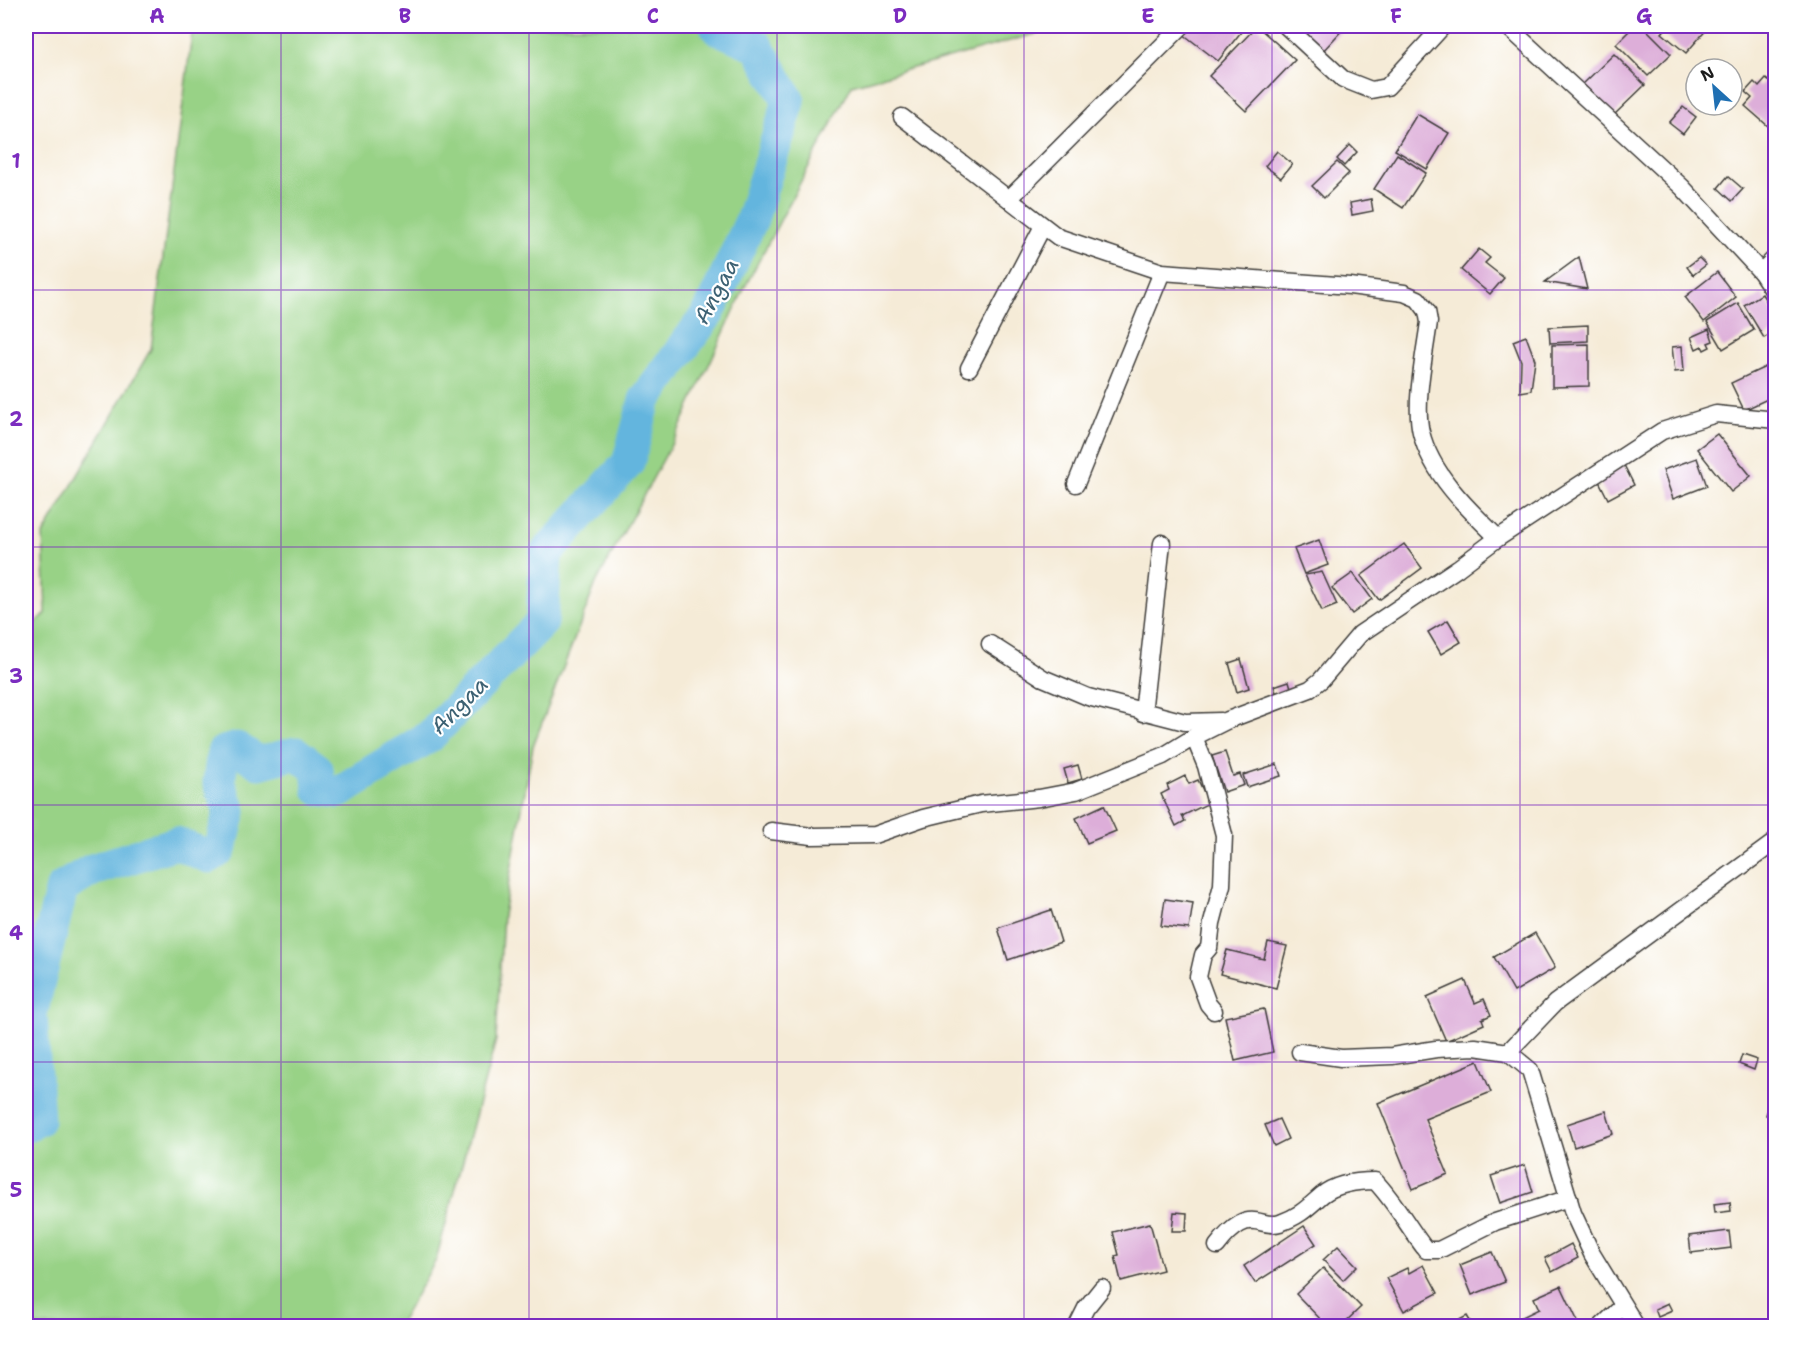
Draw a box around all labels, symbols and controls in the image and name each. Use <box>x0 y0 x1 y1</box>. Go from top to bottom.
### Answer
text: A <box>149 3 165 29</box>
text: B <box>399 3 411 29</box>
text: C <box>647 3 659 29</box>
text: D <box>893 3 907 29</box>
text: E <box>1141 3 1155 29</box>
text: F <box>1390 3 1402 29</box>
text: G <box>1636 3 1652 29</box>
north arrow <box>1684 57 1744 117</box>
text: N <box>1697 62 1718 86</box>
text: 1 <box>11 148 21 174</box>
water label: Angaa <box>687 253 746 329</box>
text: 2 <box>9 406 23 432</box>
text: 3 <box>9 663 23 689</box>
water label: Angaa <box>424 670 494 740</box>
text: 4 <box>9 920 23 946</box>
text: 5 <box>10 1177 22 1203</box>

